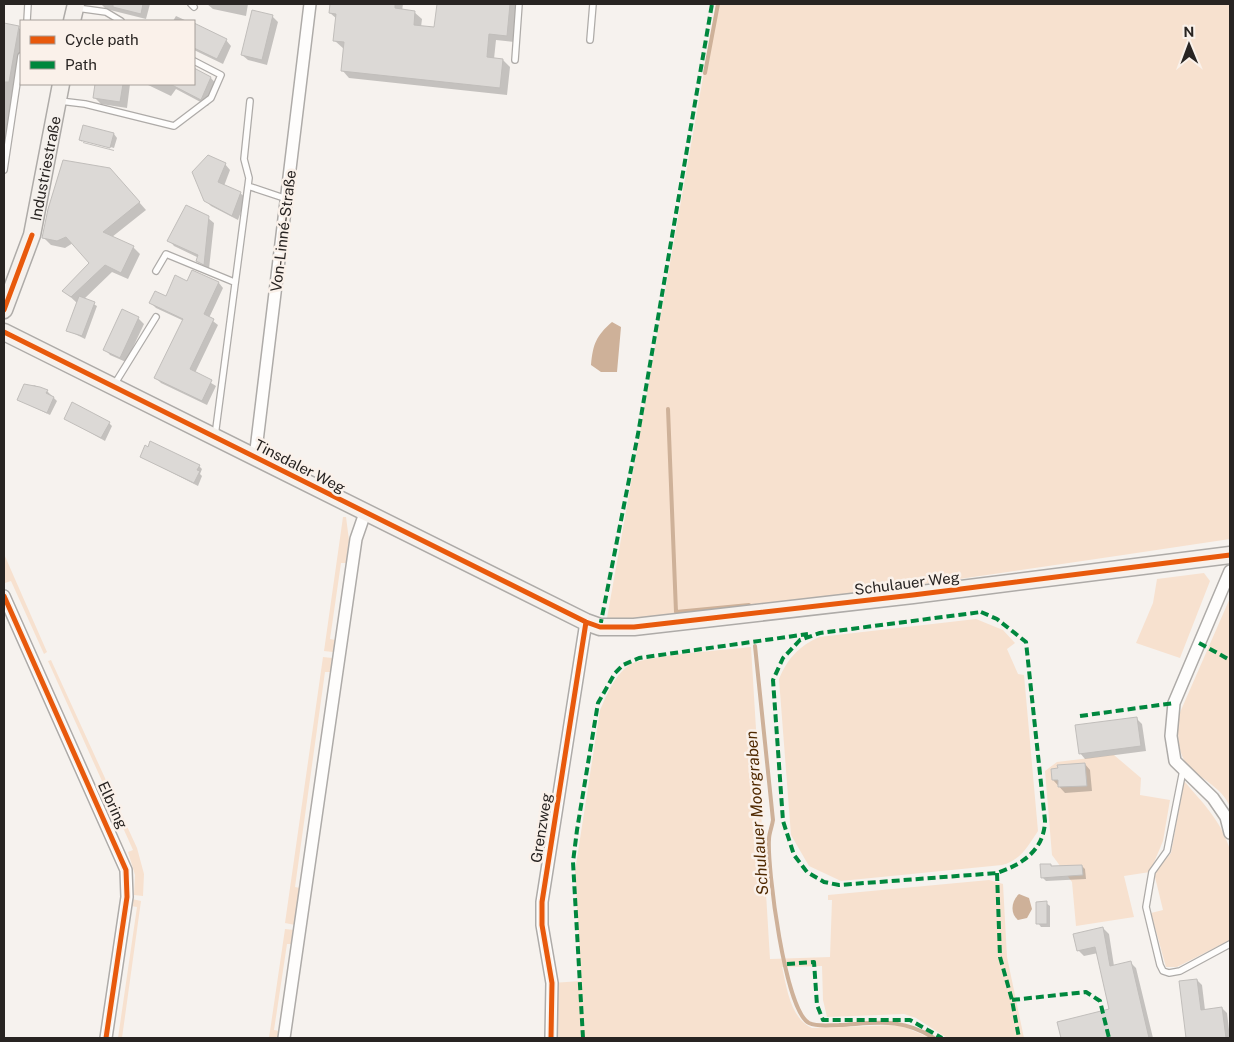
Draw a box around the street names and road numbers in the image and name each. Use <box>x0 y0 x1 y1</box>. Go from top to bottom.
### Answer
street label: Industriestraße <box>26 114 63 222</box>
street label: Von-Linné-Straße <box>267 169 299 293</box>
street label: Tinsdaler Weg <box>252 436 348 496</box>
street label: Schulauer Weg <box>853 568 961 598</box>
street label: Elbring <box>95 779 131 831</box>
street label: Grenzweg <box>527 792 555 864</box>

